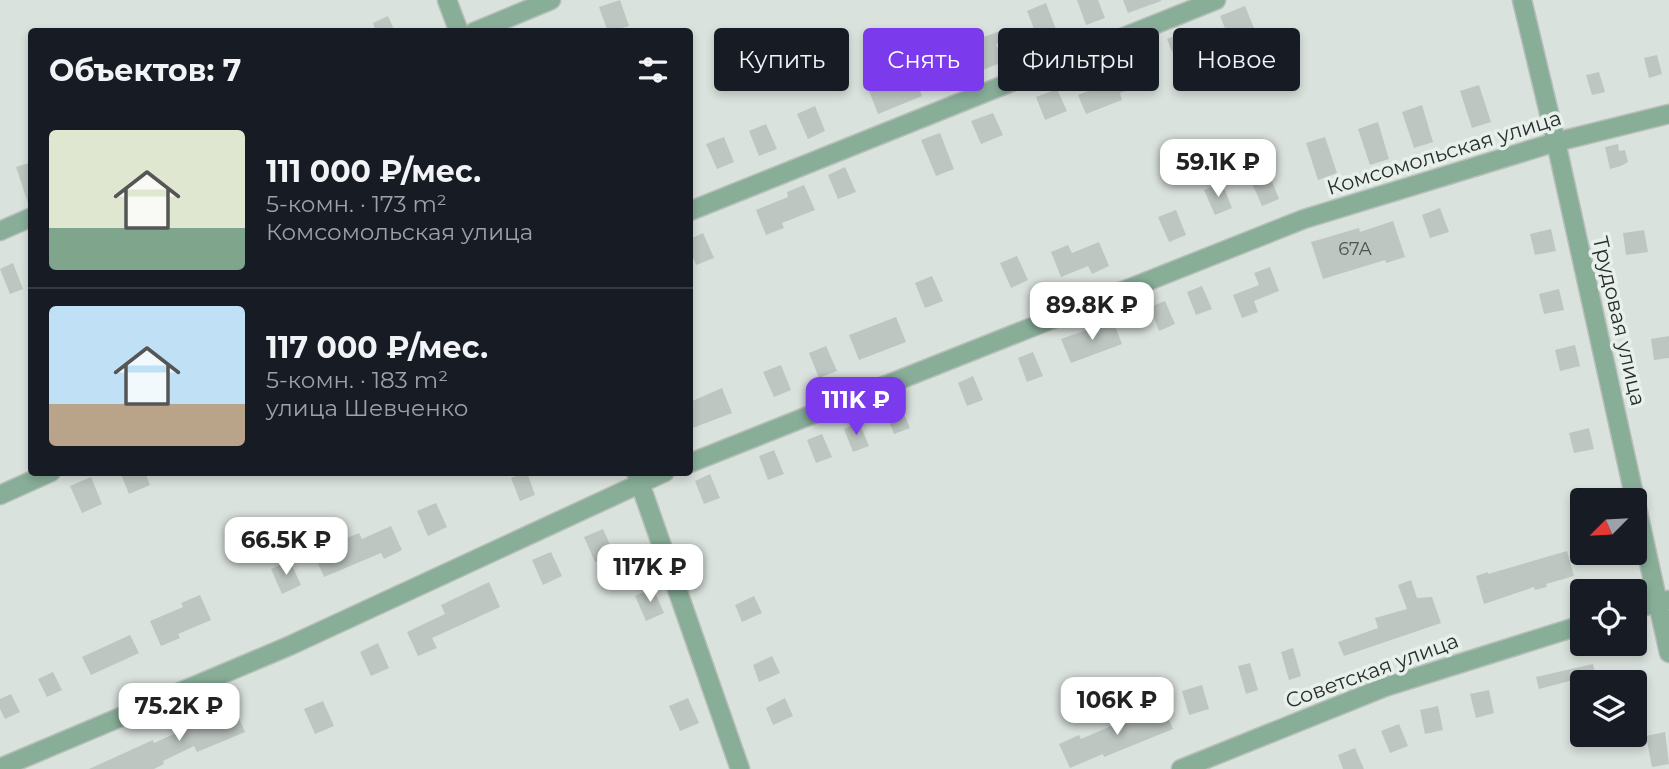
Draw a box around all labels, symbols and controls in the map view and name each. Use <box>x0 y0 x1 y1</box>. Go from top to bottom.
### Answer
chip: Купить <box>714 28 849 91</box>
chip: Снять <box>863 28 984 91</box>
chip: Фильтры <box>998 28 1159 91</box>
chip: Новое <box>1173 28 1300 91</box>
icon: filters <box>634 51 672 89</box>
text: Объектов: 7 <box>49 52 241 89</box>
street label: Комсомольская улица <box>1324 105 1564 200</box>
pin: 59.1K ₽ <box>1153 140 1283 199</box>
text: 59.1K ₽ <box>1176 148 1260 176</box>
text: 111 000 ₽/мес. <box>266 153 481 190</box>
icon: home <box>105 158 189 242</box>
text: 5-комн. · 173 m² <box>266 190 447 218</box>
text: Комсомольская улица <box>266 218 533 246</box>
street label: Трудовая улица <box>1588 234 1651 408</box>
house number: 67А <box>1338 238 1372 260</box>
pin: 89.8K ₽ <box>1027 282 1157 342</box>
text: 89.8K ₽ <box>1046 291 1138 319</box>
text: 117 000 ₽/мес. <box>266 329 488 366</box>
icon: home <box>105 334 189 418</box>
text: 5-комн. · 183 m² <box>266 366 448 394</box>
pin: 111K ₽ <box>799 378 913 437</box>
text: 111K ₽ <box>822 386 890 414</box>
text: улица Шевченко <box>266 394 468 422</box>
north arrow <box>1570 488 1647 565</box>
map controls <box>1570 488 1647 747</box>
pin: 66.5K ₽ <box>221 518 351 577</box>
text: 66.5K ₽ <box>241 526 331 554</box>
pin: 117K ₽ <box>593 544 707 604</box>
text: 117K ₽ <box>613 553 687 581</box>
button: locate <box>1570 579 1647 656</box>
street label: Советская улица <box>1282 628 1462 713</box>
button: layers <box>1570 670 1647 747</box>
pin: 106K ₽ <box>1060 678 1174 737</box>
pin: 75.2K ₽ <box>114 684 244 743</box>
text: 106K ₽ <box>1077 686 1157 714</box>
text: 75.2K ₽ <box>135 692 223 720</box>

